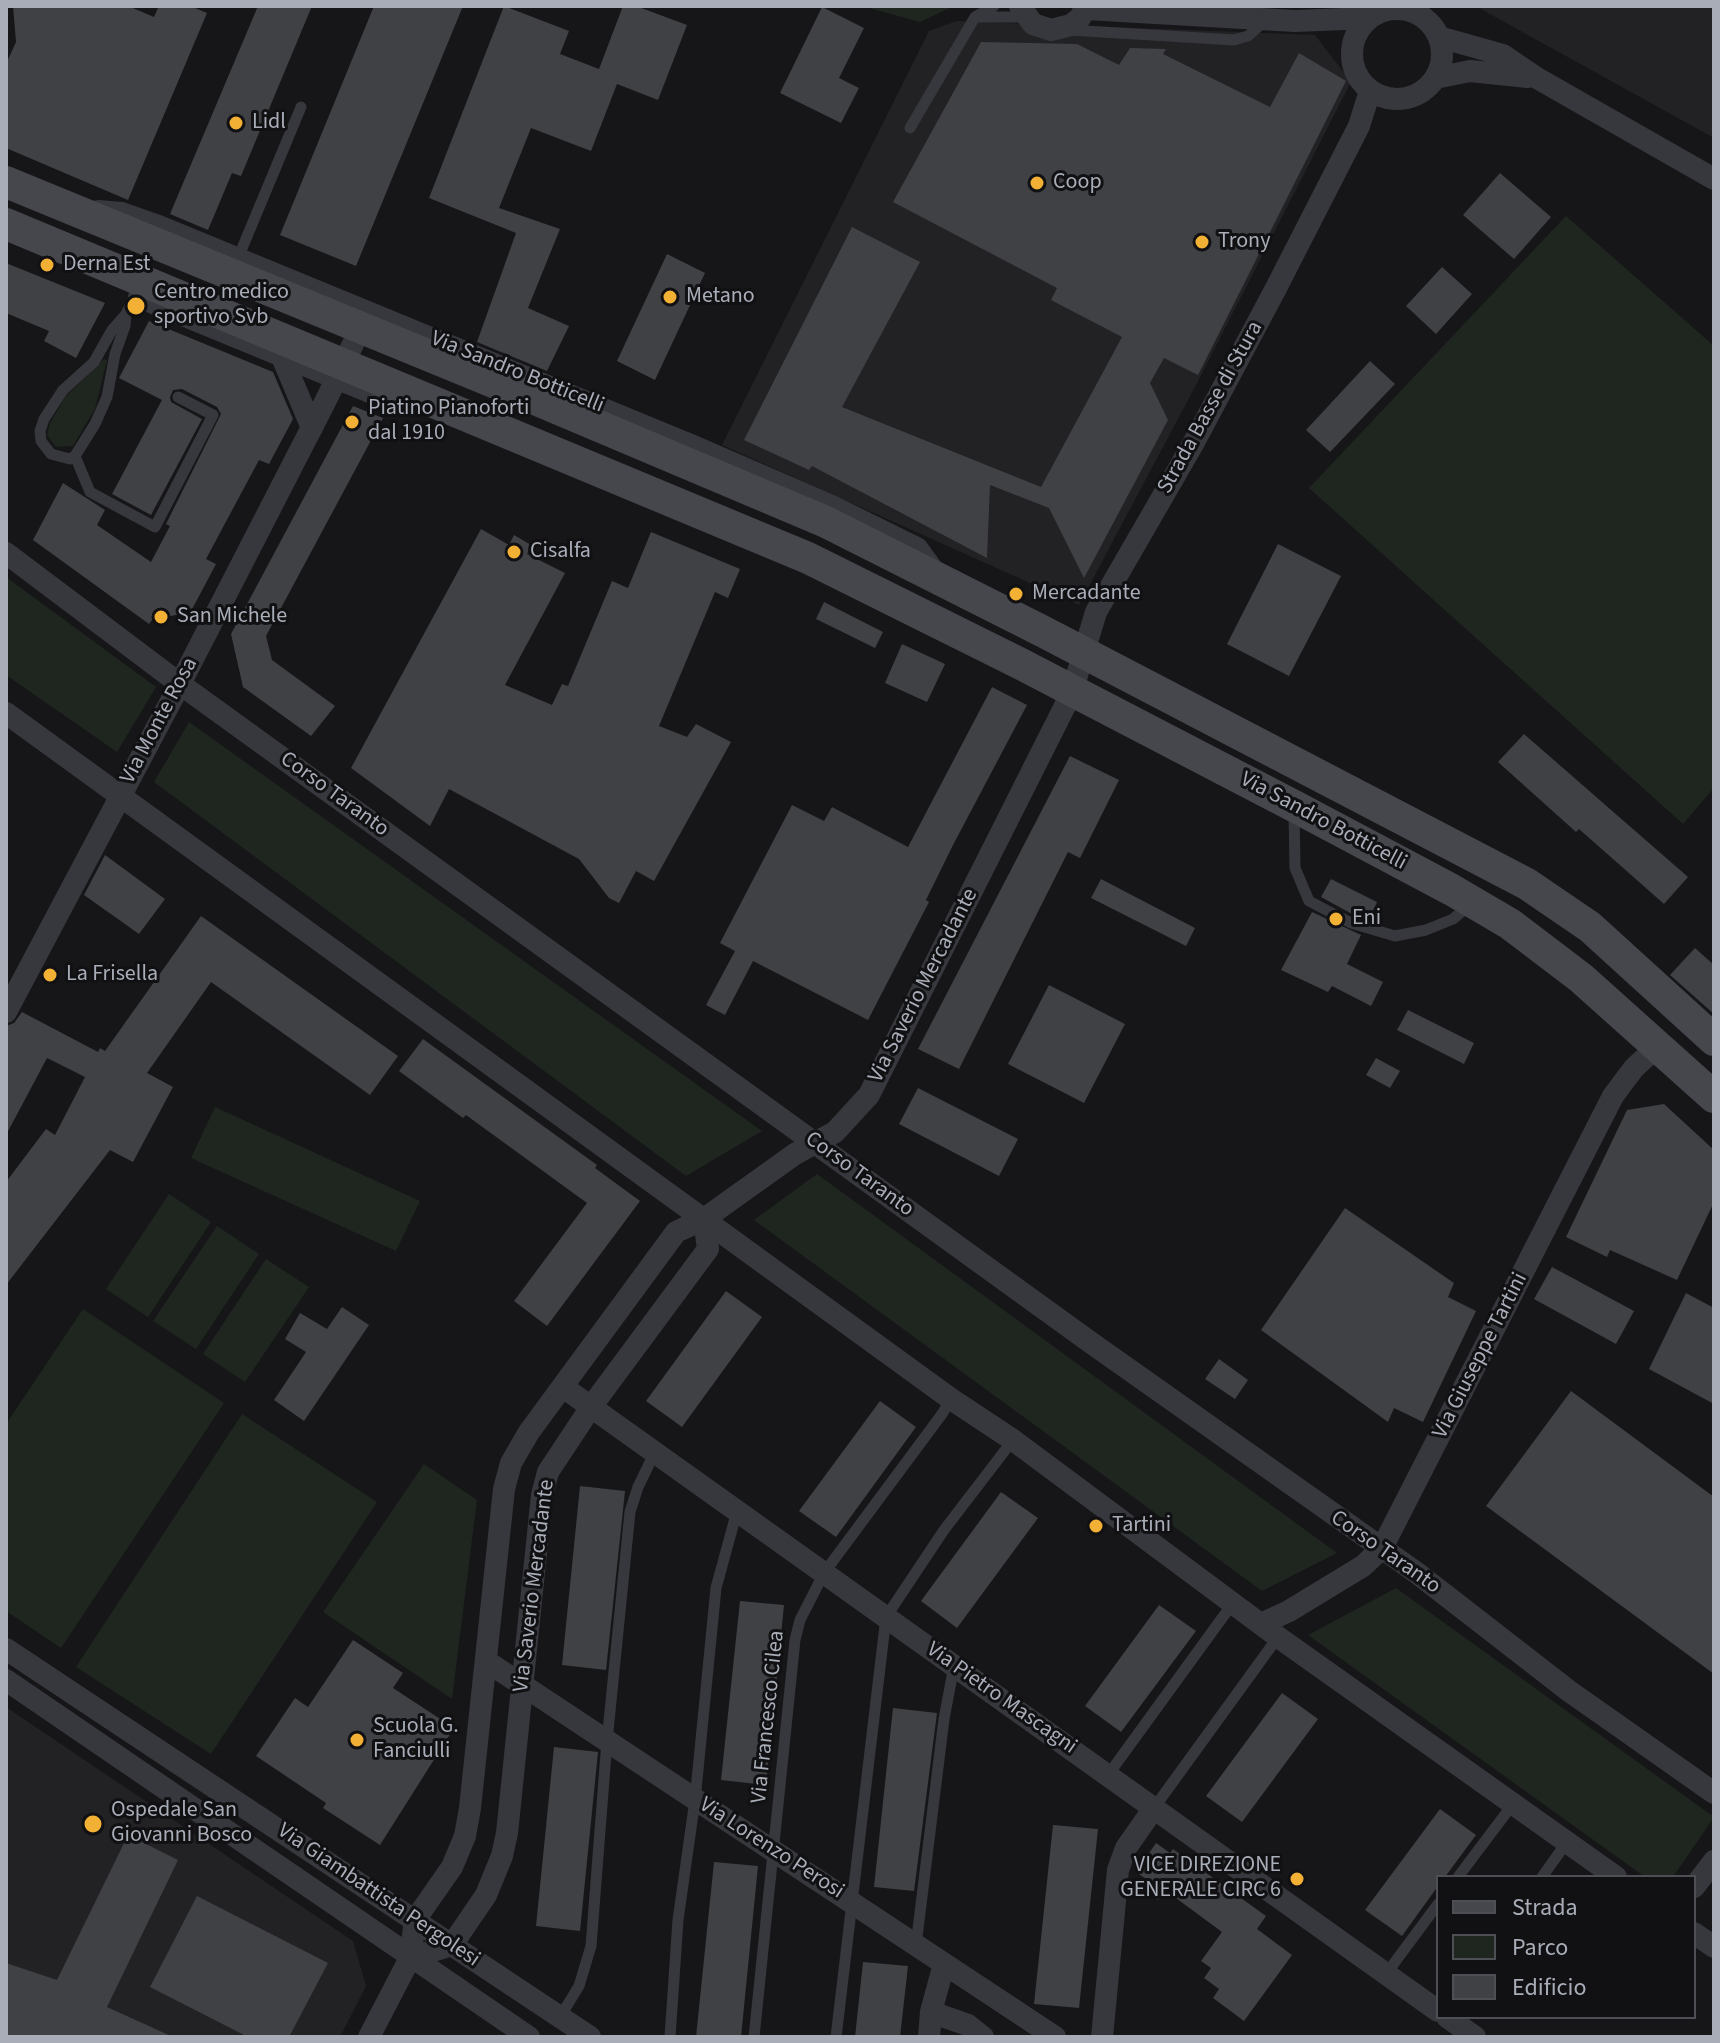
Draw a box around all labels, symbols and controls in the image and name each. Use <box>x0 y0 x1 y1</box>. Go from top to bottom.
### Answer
place label: Lidl <box>252 110 286 136</box>
marker: Lidl <box>227 114 245 132</box>
place label: Coop <box>1053 170 1102 196</box>
marker: Coop <box>1028 174 1046 192</box>
place label: Trony <box>1218 229 1270 255</box>
marker: Trony <box>1193 233 1211 251</box>
place label: Derna Est <box>63 252 150 278</box>
marker: Derna Est <box>38 256 56 274</box>
place label: Centro medico sportivo Svb <box>154 280 289 332</box>
place label: Metano <box>686 284 755 310</box>
marker: Metano <box>661 288 679 306</box>
marker: Centro medico sportivo Svb <box>125 295 147 317</box>
street label: Strada Basse di Stura <box>1153 317 1269 499</box>
street label: Via Sandro Botticelli <box>427 326 607 420</box>
place label: Piatino Pianoforti dal 1910 <box>368 396 529 448</box>
marker: Piatino Pianoforti dal 1910 <box>343 413 361 431</box>
place label: Cisalfa <box>530 539 591 565</box>
marker: Cisalfa <box>505 543 523 561</box>
place label: Mercadante <box>1032 581 1141 607</box>
marker: Mercadante <box>1007 585 1025 603</box>
place label: San Michele <box>177 604 287 630</box>
marker: San Michele <box>152 608 170 626</box>
street label: Via Monte Rosa <box>116 653 204 789</box>
street label: Corso Taranto <box>274 747 394 843</box>
street label: Via Sandro Botticelli <box>1235 767 1411 877</box>
street label: Via Saverio Mercadante <box>864 885 984 1087</box>
place label: Eni <box>1352 906 1381 932</box>
marker: Eni <box>1327 910 1345 928</box>
place label: La Frisella <box>66 962 158 988</box>
marker: La Frisella <box>41 966 59 984</box>
street label: Corso Taranto <box>799 1127 919 1223</box>
street label: Via Giuseppe Tartini <box>1428 1269 1534 1443</box>
street label: Via Saverio Mercadante <box>509 1478 561 1694</box>
street label: Corso Taranto <box>1325 1505 1445 1601</box>
place label: Tartini <box>1112 1513 1171 1539</box>
marker: Tartini <box>1087 1517 1105 1535</box>
street label: Via Francesco Cilea <box>747 1629 791 1805</box>
street label: Via Pietro Mascagni <box>921 1637 1081 1761</box>
place label: Scuola G. Fanciulli <box>373 1714 459 1766</box>
marker: Scuola G. Fanciulli <box>348 1731 366 1749</box>
street label: Via Lorenzo Perosi <box>694 1792 848 1906</box>
place label: Ospedale San Giovanni Bosco <box>111 1798 252 1850</box>
marker: Ospedale San Giovanni Bosco <box>82 1813 104 1835</box>
street label: Via Giambattista Pergolesi <box>272 1818 484 1974</box>
place label: VICE DIREZIONE GENERALE CIRC 6 <box>1120 1853 1281 1904</box>
marker: VICE DIREZIONE GENERALE CIRC 6 <box>1288 1870 1306 1888</box>
legend <box>1436 1875 1696 2019</box>
text: Strada <box>1512 1890 1578 1925</box>
text: Parco <box>1512 1930 1568 1965</box>
text: Edificio <box>1512 1970 1586 2005</box>

